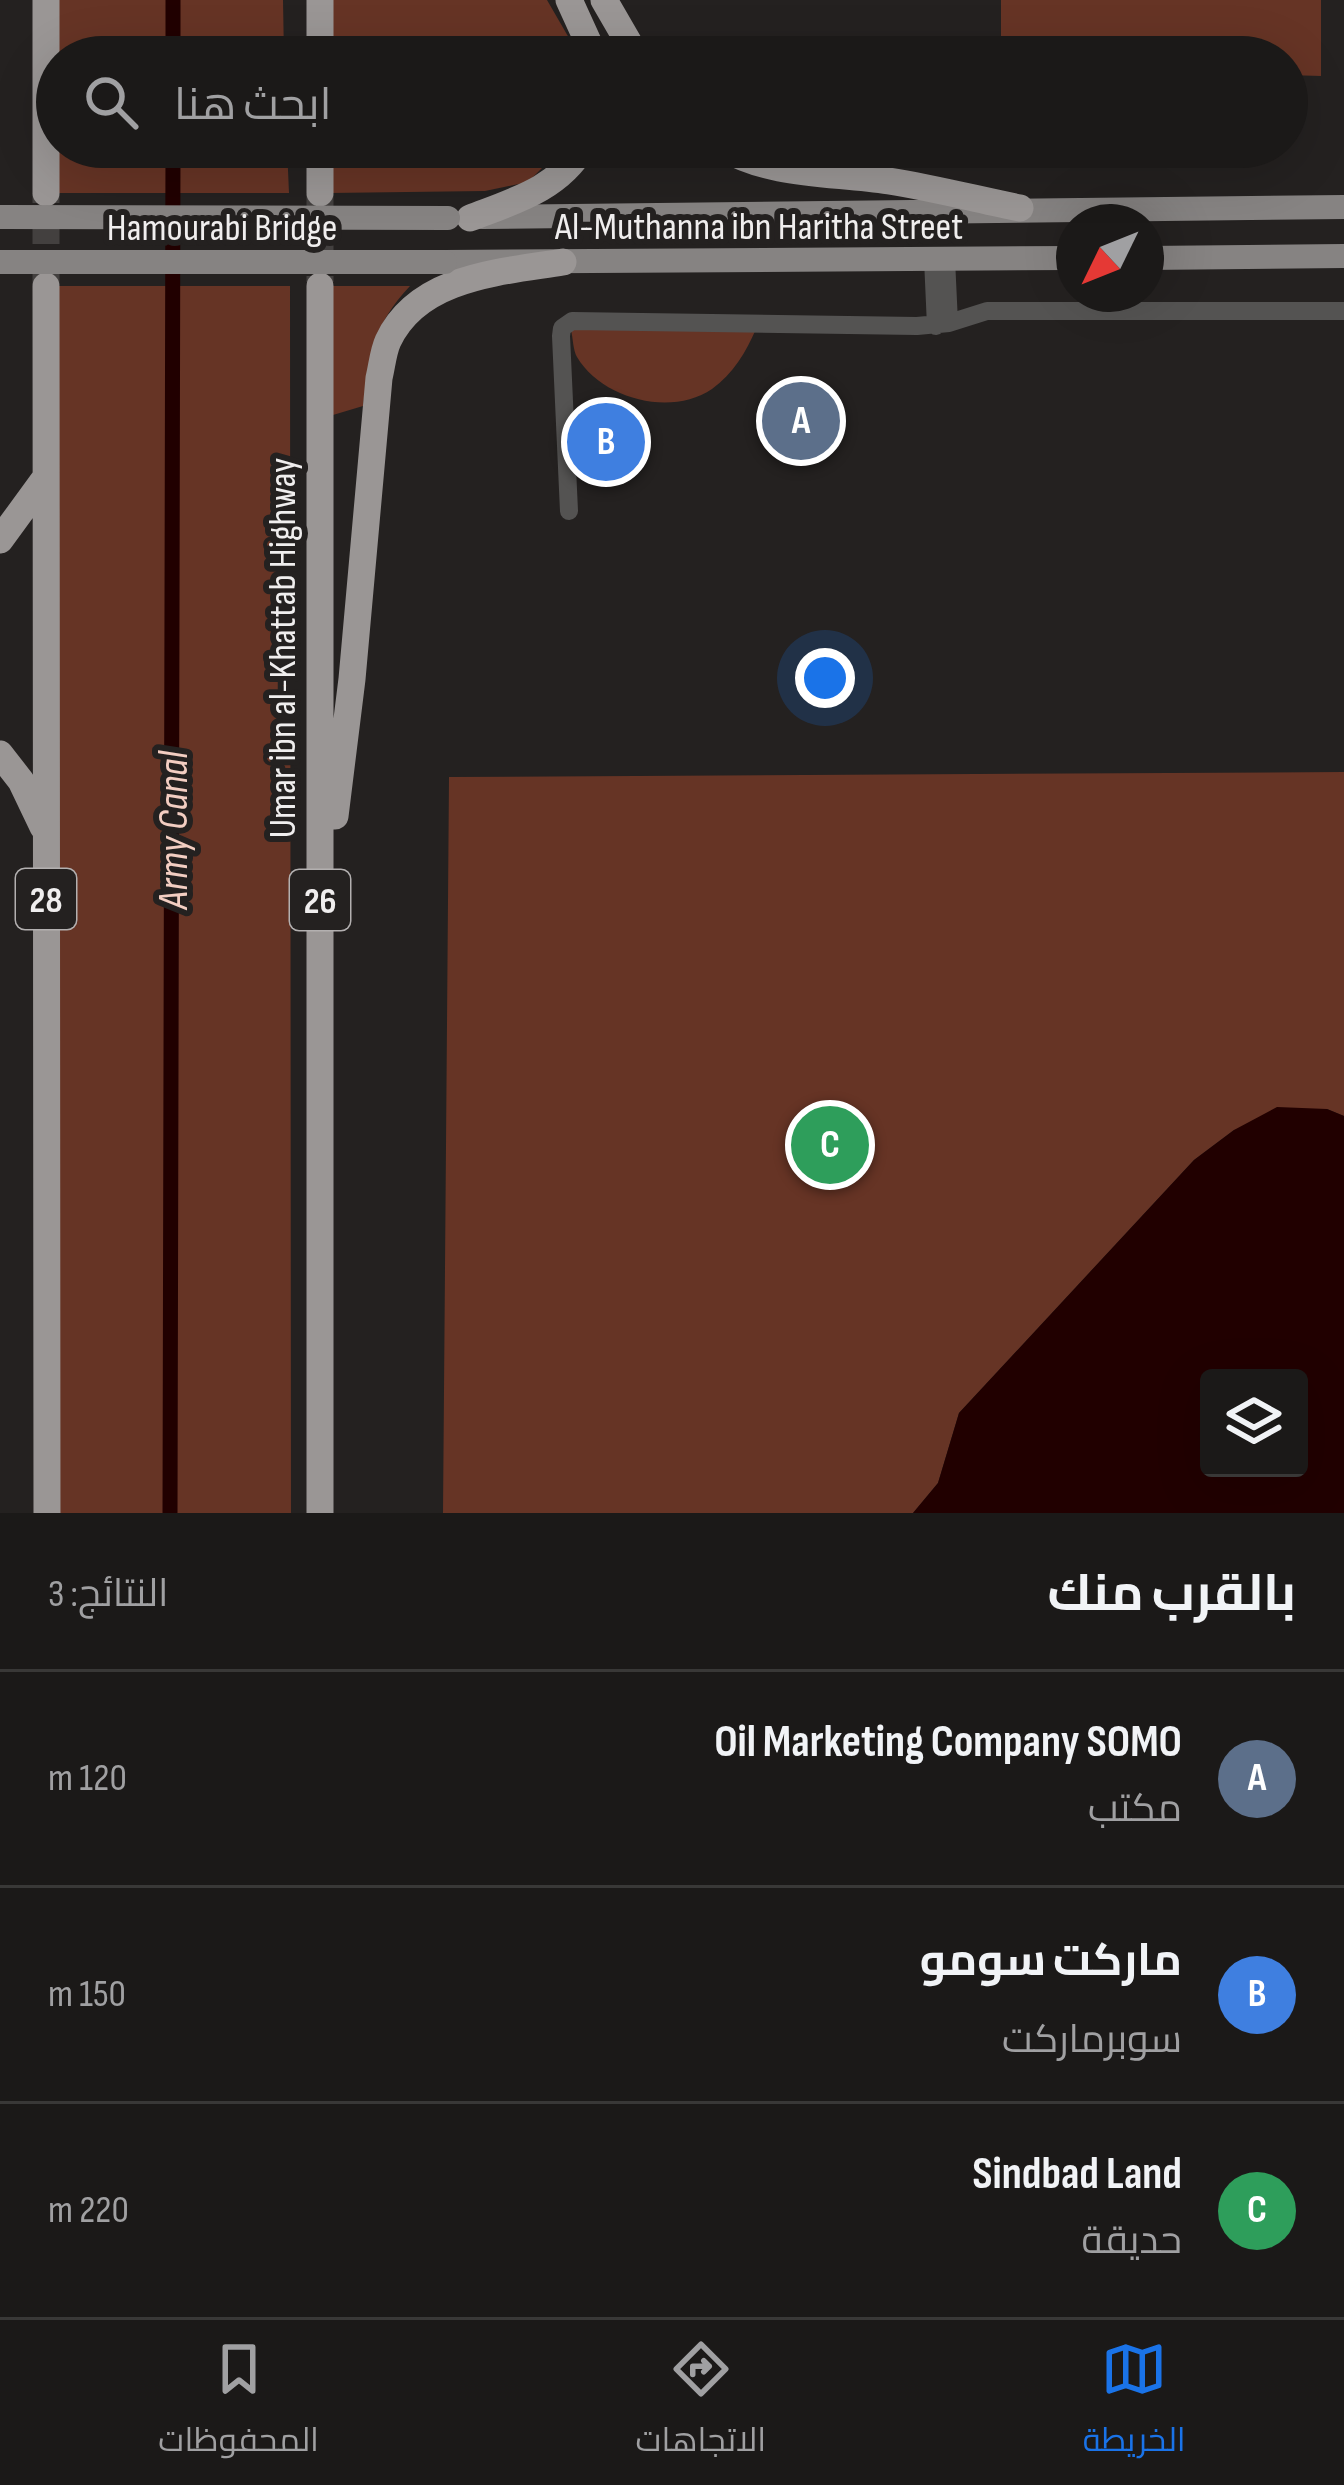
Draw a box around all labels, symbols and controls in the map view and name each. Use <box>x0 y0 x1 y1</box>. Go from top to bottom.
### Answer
search box <box>36 36 1308 168</box>
icon: search <box>78 69 144 135</box>
text: ابحث هنا <box>174 78 332 133</box>
street label: Al-Muthanna ibn Haritha Street <box>554 204 963 251</box>
north arrow <box>1056 204 1164 312</box>
street label: Hamourabi Bridge <box>107 205 337 252</box>
pin: A <box>762 376 840 466</box>
pin: B <box>567 397 645 487</box>
street label: Umar ibn al-Khattab Highway <box>260 458 307 838</box>
your location <box>795 648 855 708</box>
water label: Army Canal <box>149 750 200 911</box>
road number: 28 <box>16 869 76 929</box>
road number: 26 <box>290 870 350 930</box>
pin: C <box>791 1100 869 1190</box>
map controls <box>1200 1369 1308 1477</box>
button: layers <box>1200 1369 1308 1477</box>
text: بالقرب منك <box>1047 1564 1296 1625</box>
text: النتائج: 3 <box>48 1571 168 1618</box>
text: Oil Marketing Company SOMO <box>714 1715 1182 1770</box>
text: 120 m <box>48 1755 127 1802</box>
text: A <box>1248 1755 1266 1802</box>
text: مكتب <box>1088 1786 1182 1833</box>
text: ماركت سومو <box>920 1934 1182 1989</box>
text: 150 m <box>48 1971 126 2018</box>
text: B <box>1248 1971 1266 2018</box>
text: سوبرماركت <box>1002 2017 1182 2064</box>
text: Sindbad Land <box>972 2147 1182 2202</box>
text: 220 m <box>48 2187 129 2234</box>
text: C <box>1247 2187 1267 2234</box>
text: حديقة <box>1082 2218 1182 2265</box>
tab: المحفوظات <box>158 2336 319 2470</box>
tab: الاتجاهات <box>636 2336 766 2470</box>
tab: الخريطة <box>1083 2336 1186 2470</box>

